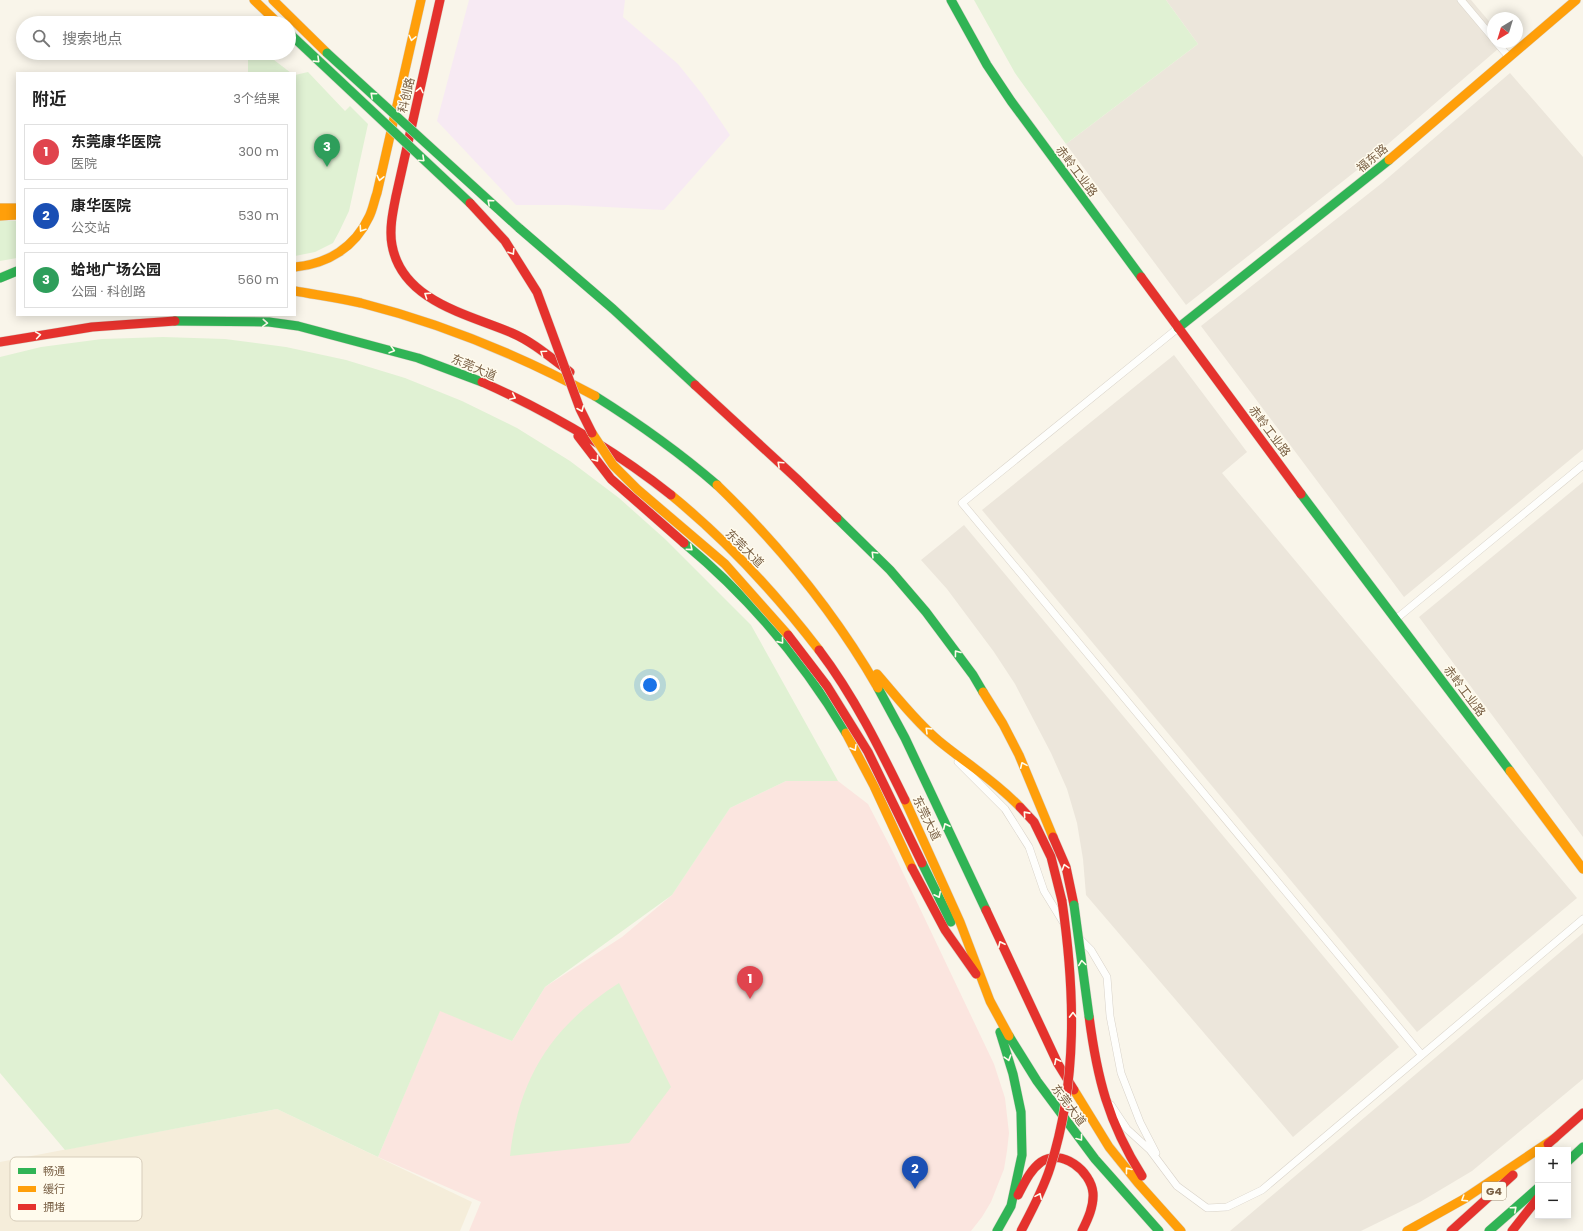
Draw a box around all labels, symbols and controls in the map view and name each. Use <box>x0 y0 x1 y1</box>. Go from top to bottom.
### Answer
north arrow <box>1487 12 1523 48</box>
search box <box>16 16 296 60</box>
icon: search <box>30 27 52 49</box>
text: 搜索地点 <box>62 28 122 49</box>
one-way arrow <box>408 34 417 41</box>
one-way arrow <box>312 55 320 63</box>
street label: 科创路 <box>394 76 418 114</box>
one-way arrow <box>415 86 423 93</box>
text: 附近 <box>32 87 66 111</box>
text: 3个结果 <box>233 89 280 108</box>
one-way arrow <box>371 93 378 100</box>
text: 东莞康华医院 <box>71 131 161 152</box>
pin: 3 <box>314 134 340 167</box>
street label: 福东路 <box>1353 140 1391 176</box>
text: 1 <box>44 142 48 161</box>
text: 300 m <box>238 142 279 161</box>
street label: 赤岭工业路 <box>1052 142 1102 200</box>
text: 医院 <box>71 154 97 173</box>
one-way arrow <box>417 154 425 162</box>
one-way arrow <box>376 175 384 182</box>
text: 康华医院 <box>71 195 131 216</box>
one-way arrow <box>488 199 495 206</box>
text: 2 <box>42 206 50 225</box>
text: 530 m <box>238 206 279 225</box>
text: 公交站 <box>71 218 110 237</box>
one-way arrow <box>360 224 367 231</box>
one-way arrow <box>507 248 515 255</box>
text: 蛤地广场公园 <box>71 259 161 280</box>
text: 3 <box>42 270 50 289</box>
text: 560 m <box>238 270 279 289</box>
text: 公园 · 科创路 <box>71 282 146 301</box>
one-way arrow <box>424 293 431 300</box>
one-way arrow <box>262 318 268 327</box>
one-way arrow <box>35 331 41 340</box>
one-way arrow <box>388 345 395 354</box>
street label: 东莞大道 <box>449 350 499 384</box>
one-way arrow <box>541 351 548 358</box>
one-way arrow <box>509 392 516 400</box>
street label: 赤岭工业路 <box>1245 402 1295 460</box>
one-way arrow <box>576 406 584 413</box>
one-way arrow <box>591 454 598 461</box>
one-way arrow <box>777 461 785 468</box>
street label: 东莞大道 <box>722 525 768 571</box>
one-way arrow <box>685 543 693 550</box>
one-way arrow <box>871 551 879 559</box>
one-way arrow <box>776 636 783 643</box>
one-way arrow <box>955 651 962 658</box>
street label: 赤岭工业路 <box>1440 662 1490 720</box>
your location <box>640 675 660 695</box>
one-way arrow <box>925 727 933 735</box>
one-way arrow <box>849 744 856 751</box>
one-way arrow <box>1020 761 1028 769</box>
street label: 东莞大道 <box>909 793 945 843</box>
one-way arrow <box>1024 811 1031 819</box>
one-way arrow <box>943 822 951 830</box>
one-way arrow <box>1061 863 1070 870</box>
one-way arrow <box>933 891 941 899</box>
one-way arrow <box>998 940 1006 948</box>
one-way arrow <box>1078 960 1087 966</box>
pin: 1 <box>737 966 763 999</box>
one-way arrow <box>1069 1012 1077 1018</box>
one-way arrow <box>1003 1055 1012 1062</box>
one-way arrow <box>1054 1058 1062 1065</box>
street label: 东莞大道 <box>1048 1081 1090 1129</box>
one-way arrow <box>1075 1133 1082 1140</box>
map controls <box>1535 1147 1571 1219</box>
button: + <box>1535 1147 1571 1183</box>
pin: 2 <box>902 1156 928 1189</box>
legend <box>10 1157 142 1221</box>
text: 畅通 <box>43 1163 65 1179</box>
one-way arrow <box>1125 1167 1132 1174</box>
text: 缓行 <box>43 1181 65 1197</box>
road number: G4 <box>1482 1182 1506 1200</box>
button: − <box>1535 1183 1571 1219</box>
one-way arrow <box>1034 1193 1042 1201</box>
one-way arrow <box>1461 1194 1468 1201</box>
text: 拥堵 <box>43 1199 65 1215</box>
one-way arrow <box>1509 1207 1516 1214</box>

